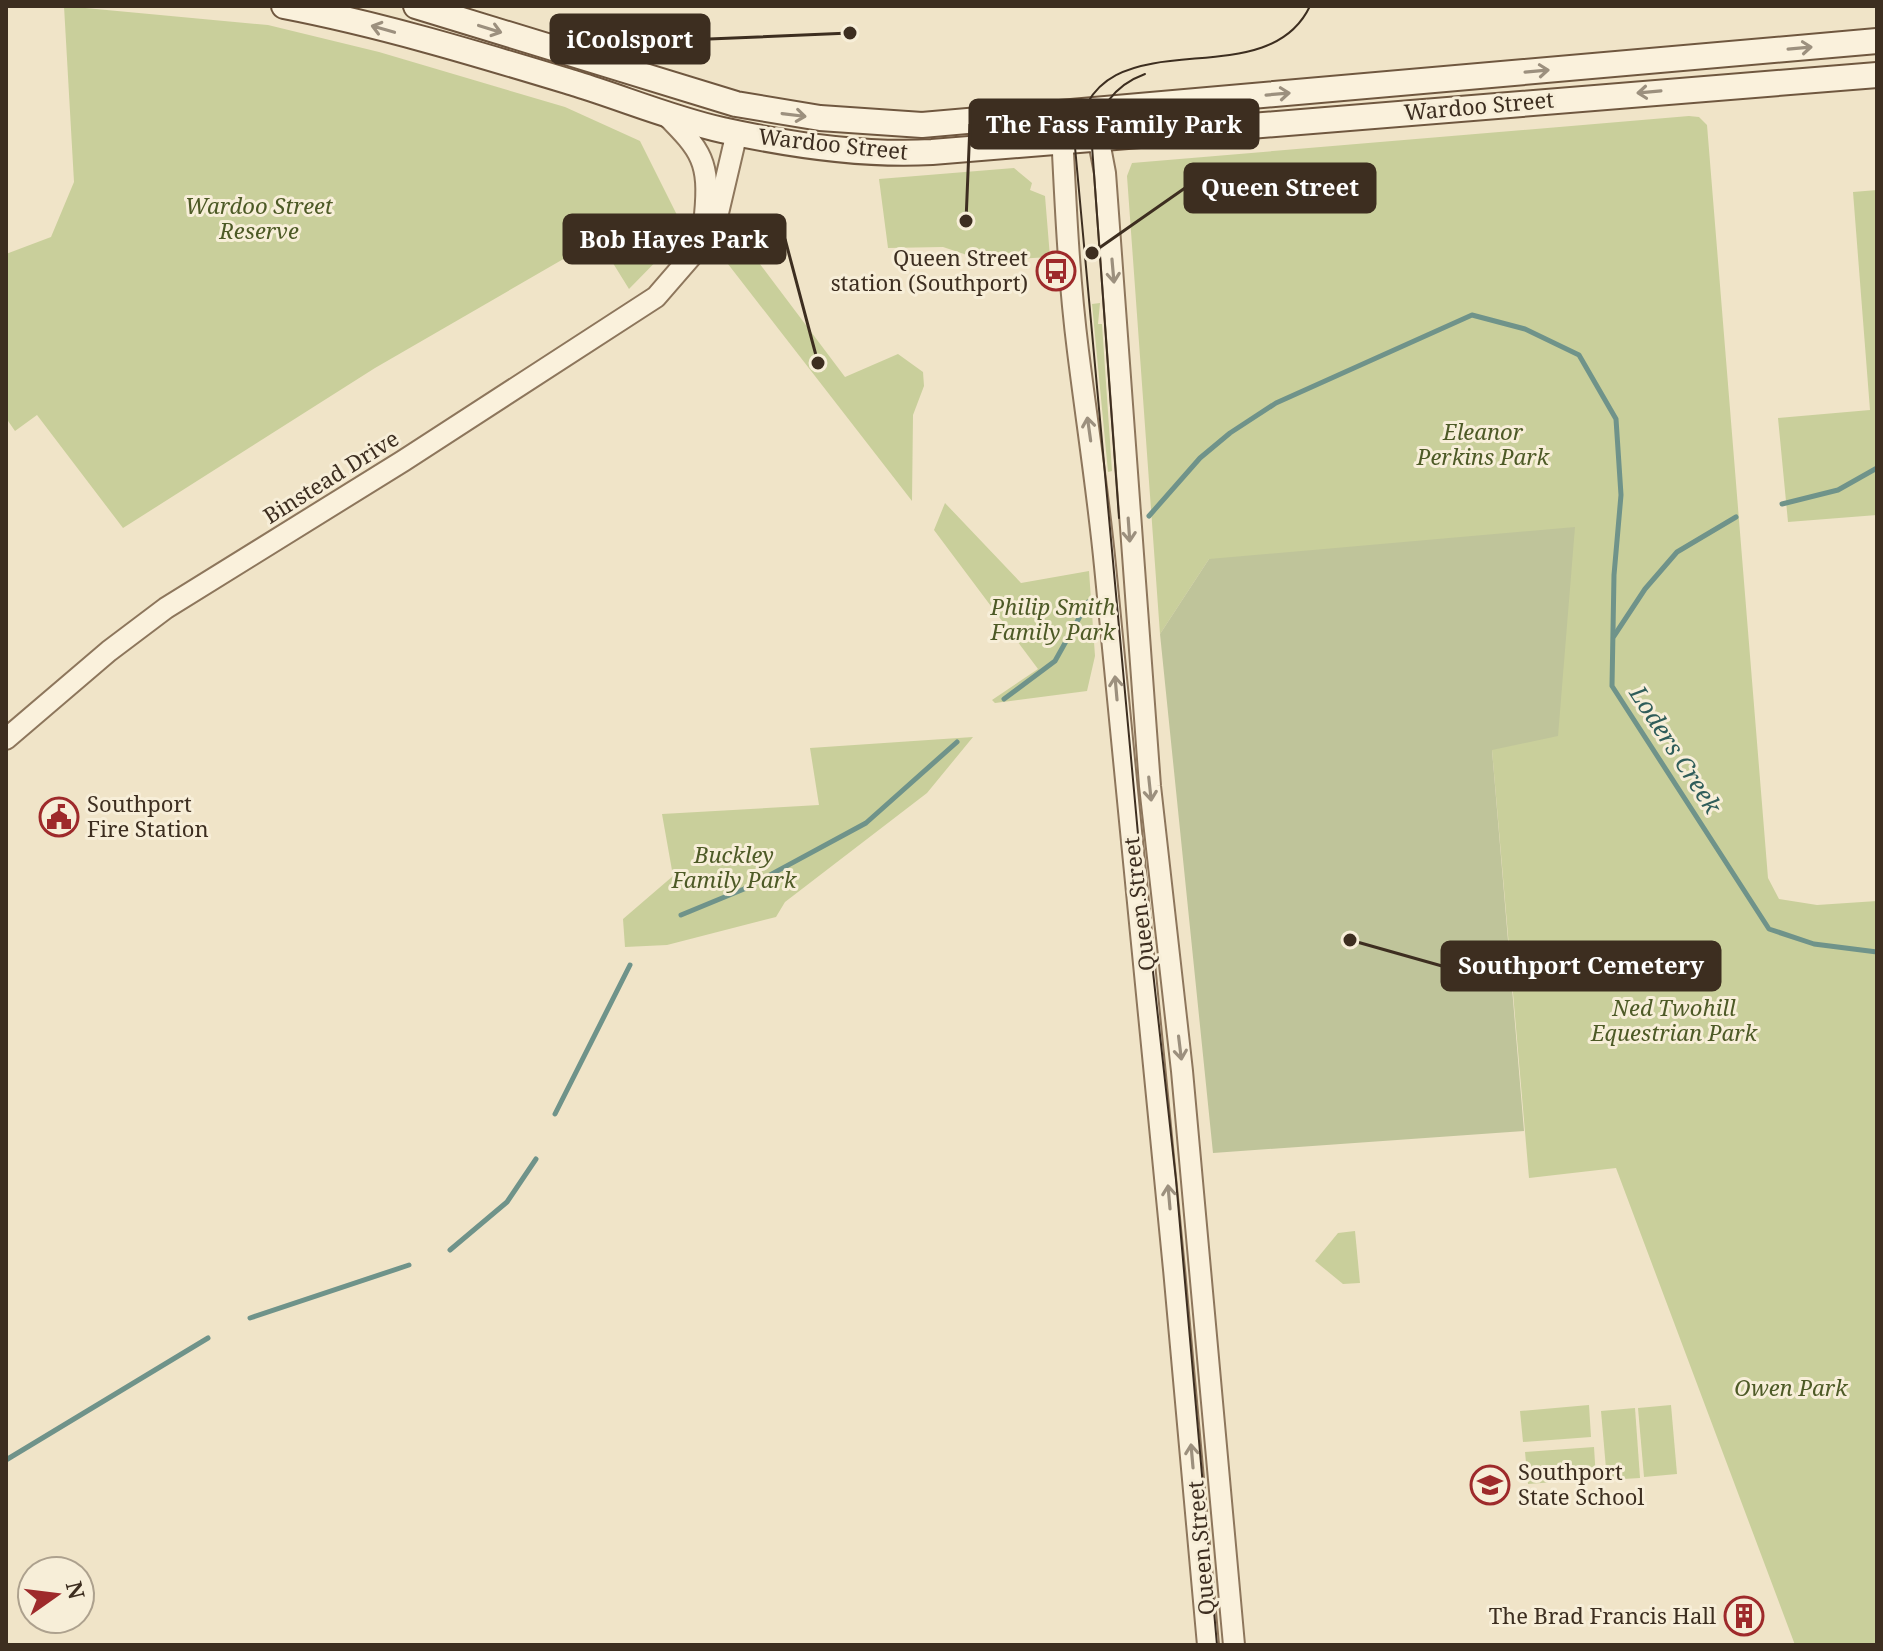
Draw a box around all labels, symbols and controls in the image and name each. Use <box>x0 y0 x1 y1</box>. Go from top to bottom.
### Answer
callout: iCoolsport <box>551 15 709 63</box>
one-way arrow <box>370 21 396 36</box>
text: iCoolsport <box>567 22 694 55</box>
one-way arrow <box>477 23 502 37</box>
one-way arrow <box>1786 40 1813 55</box>
one-way arrow <box>1523 63 1550 78</box>
street label: Wardoo Street <box>1403 83 1555 126</box>
one-way arrow <box>1636 85 1663 100</box>
one-way arrow <box>1264 86 1291 101</box>
callout: The Fass Family Park <box>970 100 1258 148</box>
text: The Fass Family Park <box>986 107 1243 140</box>
one-way arrow <box>781 108 806 123</box>
street label: Wardoo Street <box>757 120 910 166</box>
callout: Queen Street <box>1185 164 1375 212</box>
text: Queen Street <box>1201 170 1359 203</box>
park label: Wardoo Street Reserve <box>185 190 334 245</box>
callout: Bob Hayes Park <box>564 215 785 263</box>
text: Bob Hayes Park <box>579 222 769 255</box>
place label: Queen Street station (Southport) <box>831 242 1028 297</box>
bus stop icon: Queen Street station (Southport) <box>1035 250 1077 292</box>
one-way arrow <box>1106 257 1121 284</box>
park label: Eleanor Perkins Park <box>1416 416 1551 471</box>
one-way arrow <box>1081 417 1096 442</box>
street label: Binstead Drive <box>257 422 404 530</box>
one-way arrow <box>1122 516 1137 543</box>
park label: Philip Smith Family Park <box>990 591 1117 646</box>
one-way arrow <box>1108 675 1123 701</box>
water label: Loders Creek <box>1622 678 1731 821</box>
one-way arrow <box>1143 775 1158 802</box>
place label: Southport Fire Station <box>87 788 209 843</box>
public building icon: Southport Fire Station <box>38 796 80 838</box>
street label: Queen Street <box>1115 835 1161 973</box>
park label: Buckley Family Park <box>671 839 798 894</box>
callout: Southport Cemetery <box>1442 942 1720 990</box>
text: Southport Cemetery <box>1458 948 1704 981</box>
park label: Ned Twohill Equestrian Park <box>1590 992 1759 1047</box>
one-way arrow <box>1172 1034 1187 1061</box>
one-way arrow <box>1162 1184 1177 1211</box>
park label: Owen Park <box>1734 1372 1849 1402</box>
one-way arrow <box>1184 1443 1199 1470</box>
place label: Southport State School <box>1518 1456 1644 1511</box>
school or university icon: Southport State School <box>1469 1464 1511 1506</box>
street label: Queen Street <box>1179 1479 1221 1617</box>
north arrow <box>16 1555 96 1635</box>
text: N <box>60 1578 93 1602</box>
building icon: The Brad Francis Hall <box>1723 1595 1765 1637</box>
place label: The Brad Francis Hall <box>1489 1600 1716 1630</box>

